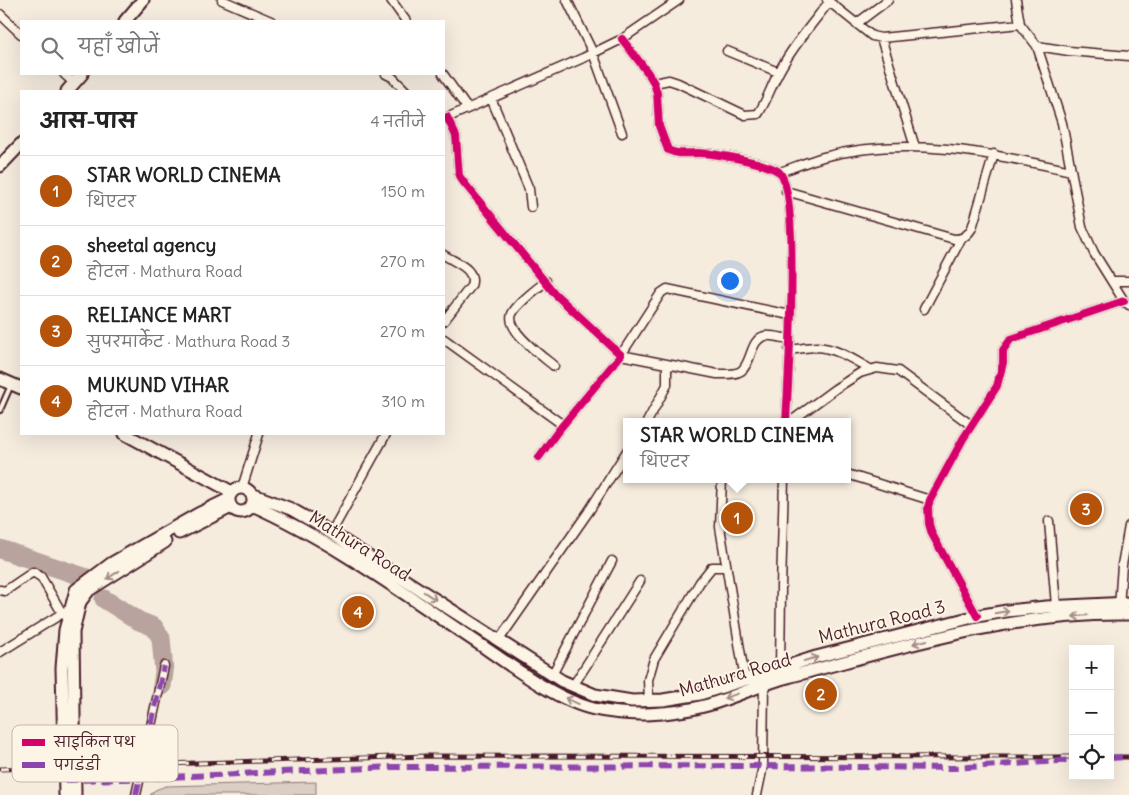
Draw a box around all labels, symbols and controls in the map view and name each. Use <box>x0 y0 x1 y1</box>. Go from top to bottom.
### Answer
search box <box>20 20 445 75</box>
icon: search <box>38 34 66 62</box>
text: यहाँ खोजें <box>78 34 159 58</box>
text: आस-पास <box>40 107 137 134</box>
text: 4 नतीजे <box>370 111 425 131</box>
text: STAR WORLD CINEMA <box>87 163 281 187</box>
text: 1 <box>53 181 59 201</box>
text: 150 m <box>381 181 425 201</box>
text: थिएटर <box>87 191 136 211</box>
text: sheetal agency <box>87 233 216 257</box>
text: 2 <box>52 251 60 271</box>
text: 270 m <box>380 251 425 271</box>
text: होटल · Mathura Road <box>87 261 243 281</box>
your location <box>717 268 743 294</box>
text: RELIANCE MART <box>87 303 231 327</box>
text: 3 <box>51 321 61 341</box>
text: 270 m <box>380 321 425 341</box>
text: सुपरमार्केट · Mathura Road 3 <box>87 331 290 351</box>
text: MUKUND VIHAR <box>87 373 229 397</box>
text: 4 <box>51 391 61 411</box>
text: 310 m <box>381 391 425 411</box>
text: होटल · Mathura Road <box>87 401 243 421</box>
popup <box>623 418 851 483</box>
text: STAR WORLD CINEMA <box>640 423 834 447</box>
text: थिएटर <box>640 451 689 471</box>
pin: 3 <box>1070 490 1102 528</box>
pin: 1 <box>721 499 753 537</box>
street label: Mathura Road <box>305 505 416 586</box>
one-way arrow <box>106 570 120 580</box>
one-way arrow <box>422 591 436 601</box>
pin: 4 <box>342 593 374 631</box>
street label: Mathura Road 3 <box>816 595 948 648</box>
one-way arrow <box>994 606 1010 616</box>
one-way arrow <box>1073 611 1089 621</box>
one-way arrow <box>913 638 929 647</box>
map controls <box>1069 645 1114 780</box>
button: + <box>1069 645 1114 690</box>
street label: Mathura Road <box>676 647 794 701</box>
one-way arrow <box>802 654 818 663</box>
pin: 2 <box>805 675 837 713</box>
button: − <box>1069 690 1114 735</box>
one-way arrow <box>723 692 739 701</box>
one-way arrow <box>565 695 580 705</box>
legend <box>12 725 178 782</box>
text: साइकिल पथ <box>53 731 136 751</box>
button: locate <box>1069 735 1114 780</box>
text: पगडंडी <box>53 754 101 774</box>

